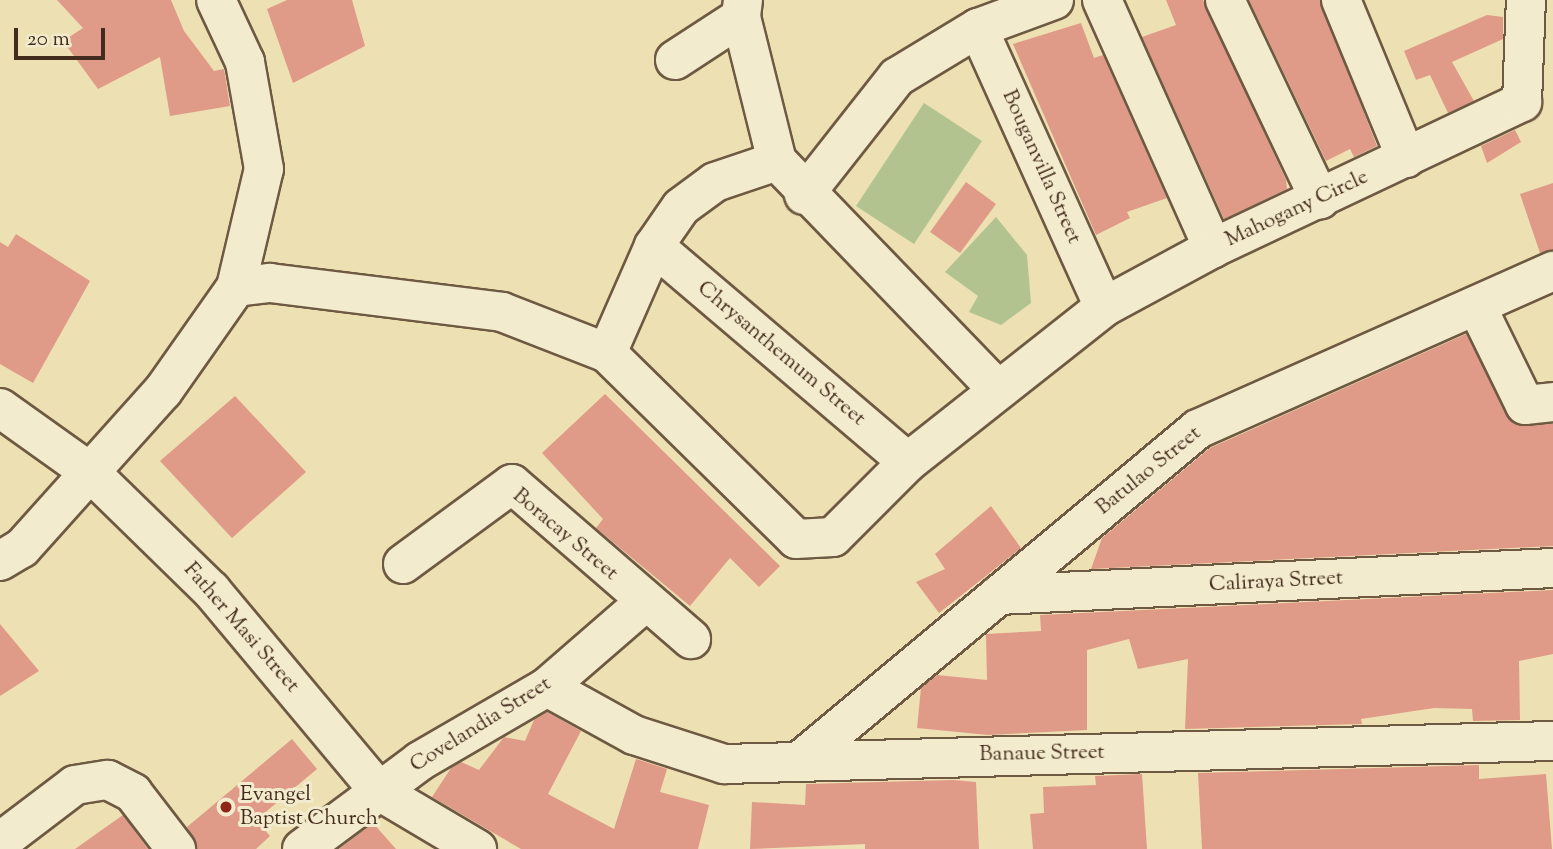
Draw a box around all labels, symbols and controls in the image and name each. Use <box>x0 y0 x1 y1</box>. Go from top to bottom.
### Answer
scale bar <box>18 14 108 58</box>
text: 20 m <box>27 25 70 55</box>
street label: Bouganvilla Street <box>996 86 1086 248</box>
street label: Mahogany Circle <box>1222 165 1372 253</box>
street label: Chrysanthemum Street <box>692 276 870 432</box>
street label: Batulao Street <box>1092 421 1206 521</box>
street label: Boracay Street <box>507 484 623 586</box>
street label: Father Masi Street <box>178 558 304 698</box>
street label: Caliraya Street <box>1208 566 1344 598</box>
street label: Covelandia Street <box>406 672 556 778</box>
street label: Banaue Street <box>979 740 1105 768</box>
place label: Evangel Baptist Church <box>240 782 378 832</box>
marker: Evangel Baptist Church <box>218 799 234 815</box>

